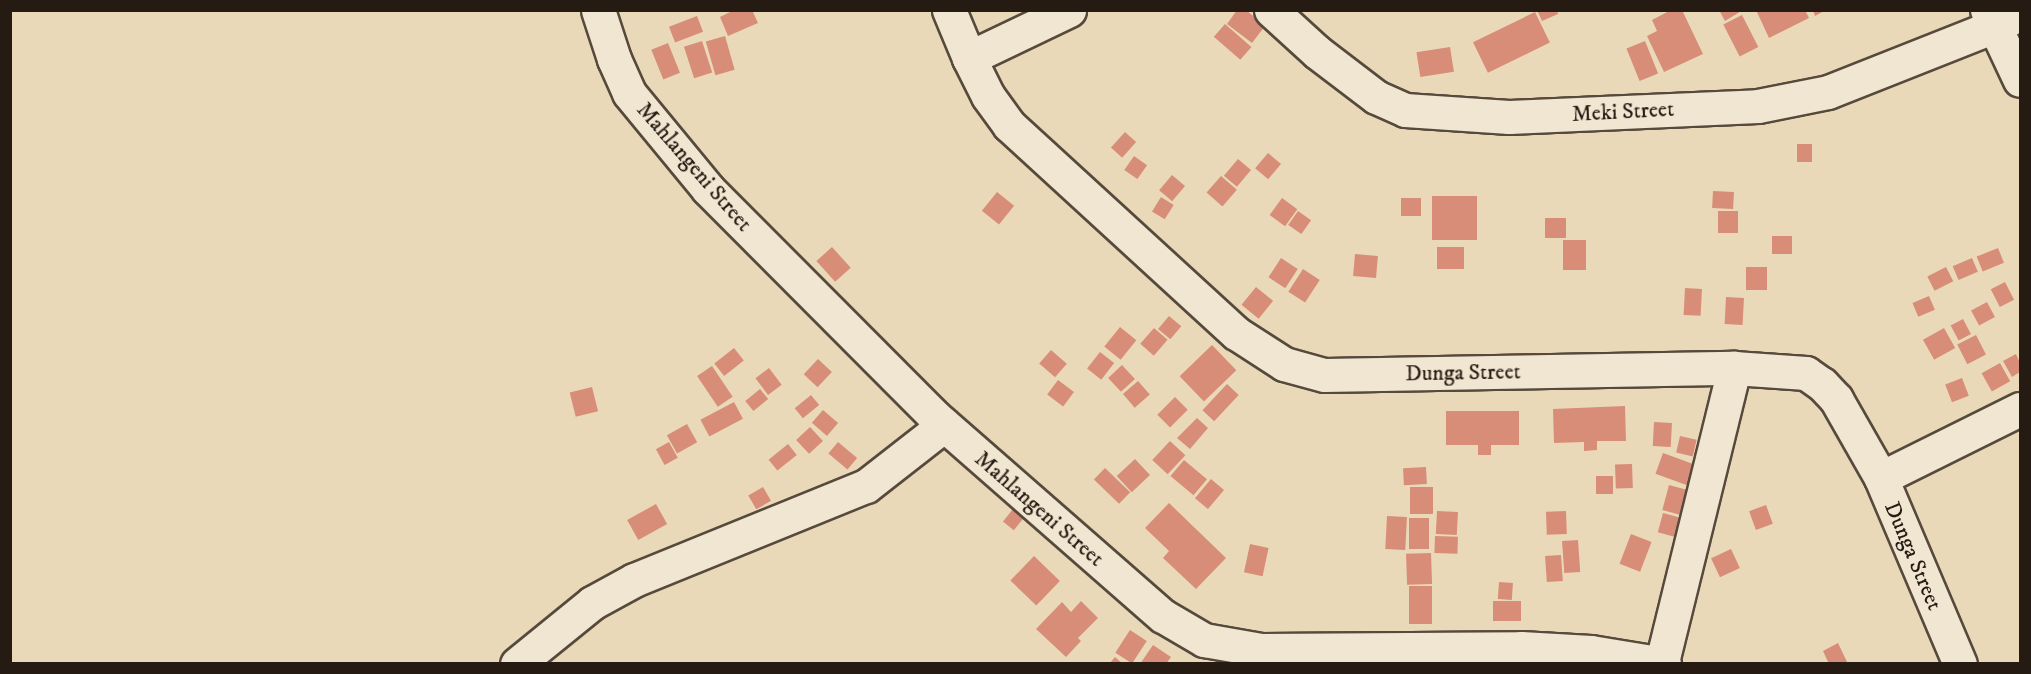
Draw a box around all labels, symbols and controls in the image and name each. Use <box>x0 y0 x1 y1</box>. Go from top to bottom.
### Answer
street label: Meki Street <box>1571 96 1675 128</box>
street label: Mahlangeni Street <box>631 97 757 237</box>
street label: Dunga Street <box>1405 359 1521 387</box>
street label: Mahlangeni Street <box>969 446 1109 572</box>
street label: Dunga Street <box>1878 498 1948 614</box>

